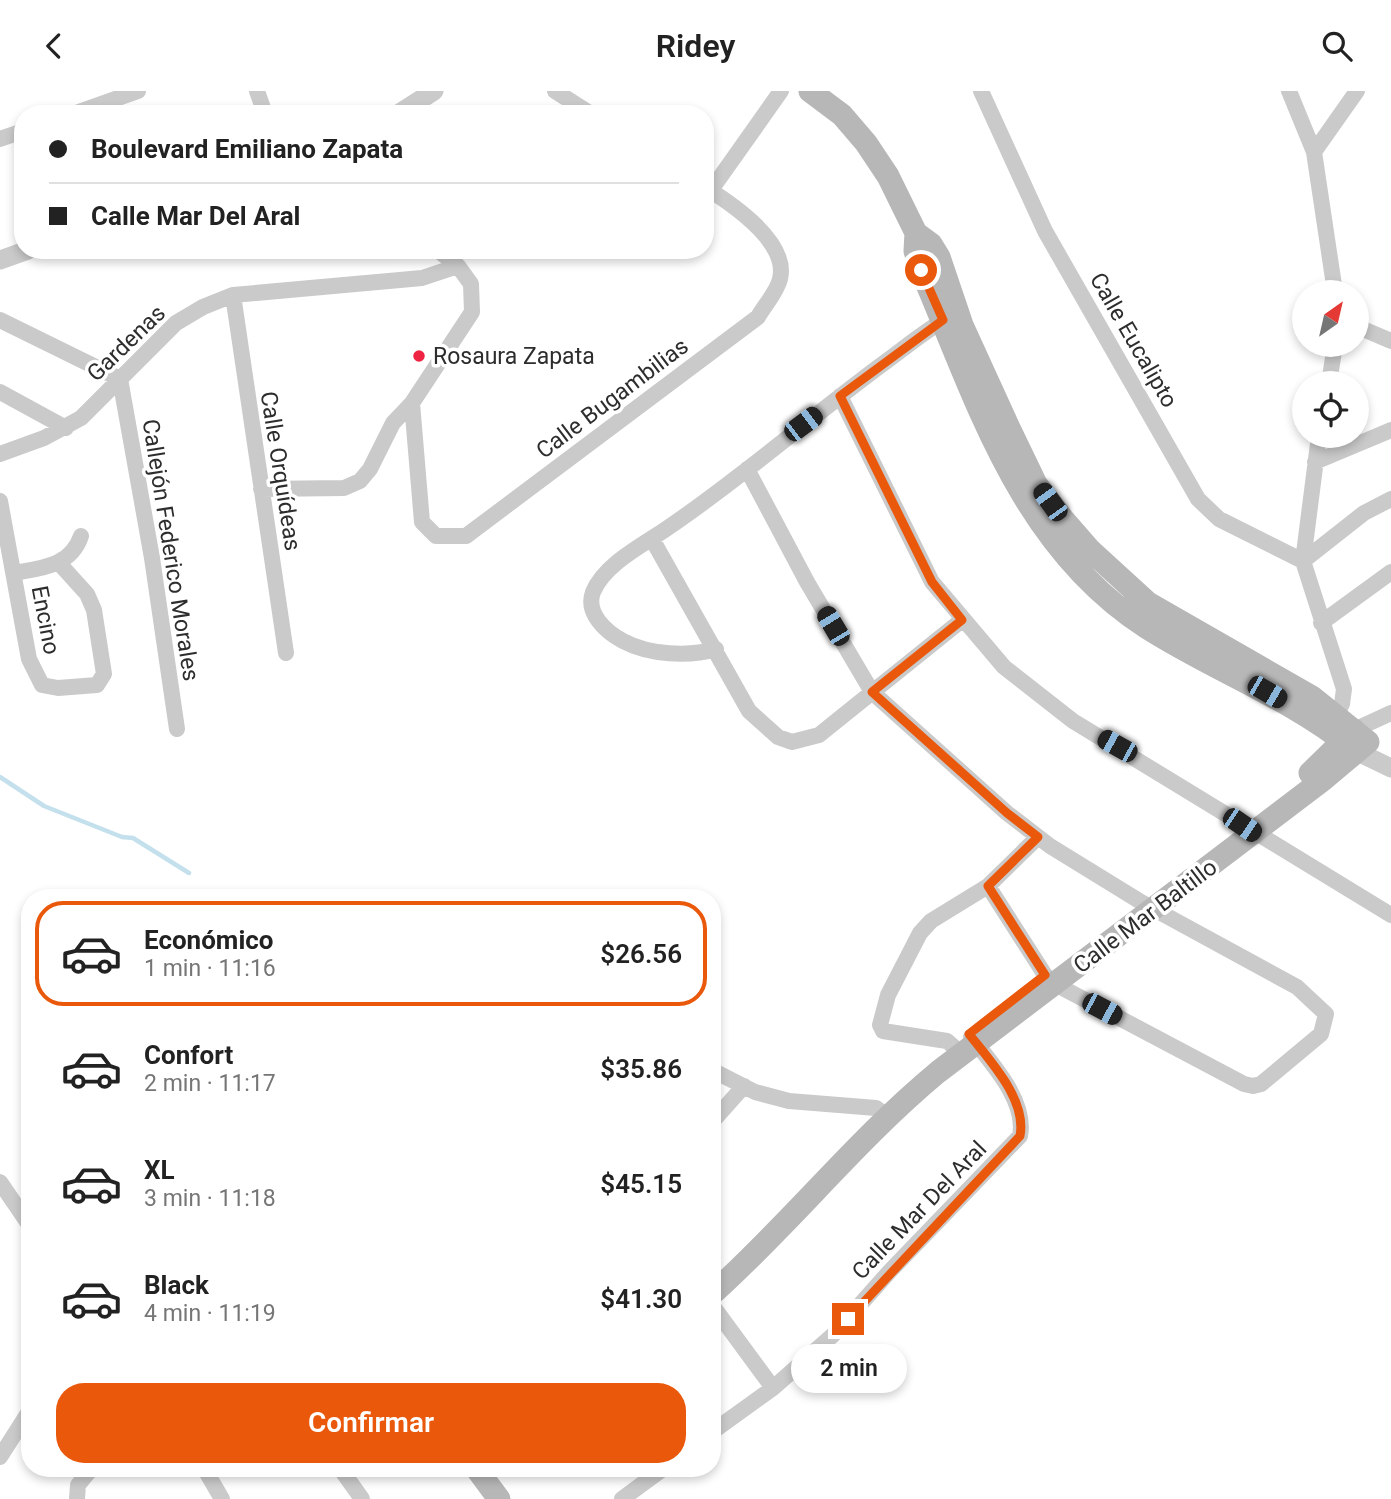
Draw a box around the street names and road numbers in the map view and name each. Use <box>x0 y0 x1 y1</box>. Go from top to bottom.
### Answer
street label: Calle Eucalipto <box>1084 268 1183 412</box>
street label: Gardenas <box>82 300 171 387</box>
street label: Calle Bugambilias <box>531 332 694 464</box>
street label: Calle Orquídeas <box>255 389 306 553</box>
street label: Callejón Federico Morales <box>136 417 205 683</box>
street label: Encino <box>26 584 65 657</box>
street label: Calle Mar Baltillo <box>1068 854 1222 979</box>
street label: Calle Mar Del Aral <box>847 1136 992 1285</box>

